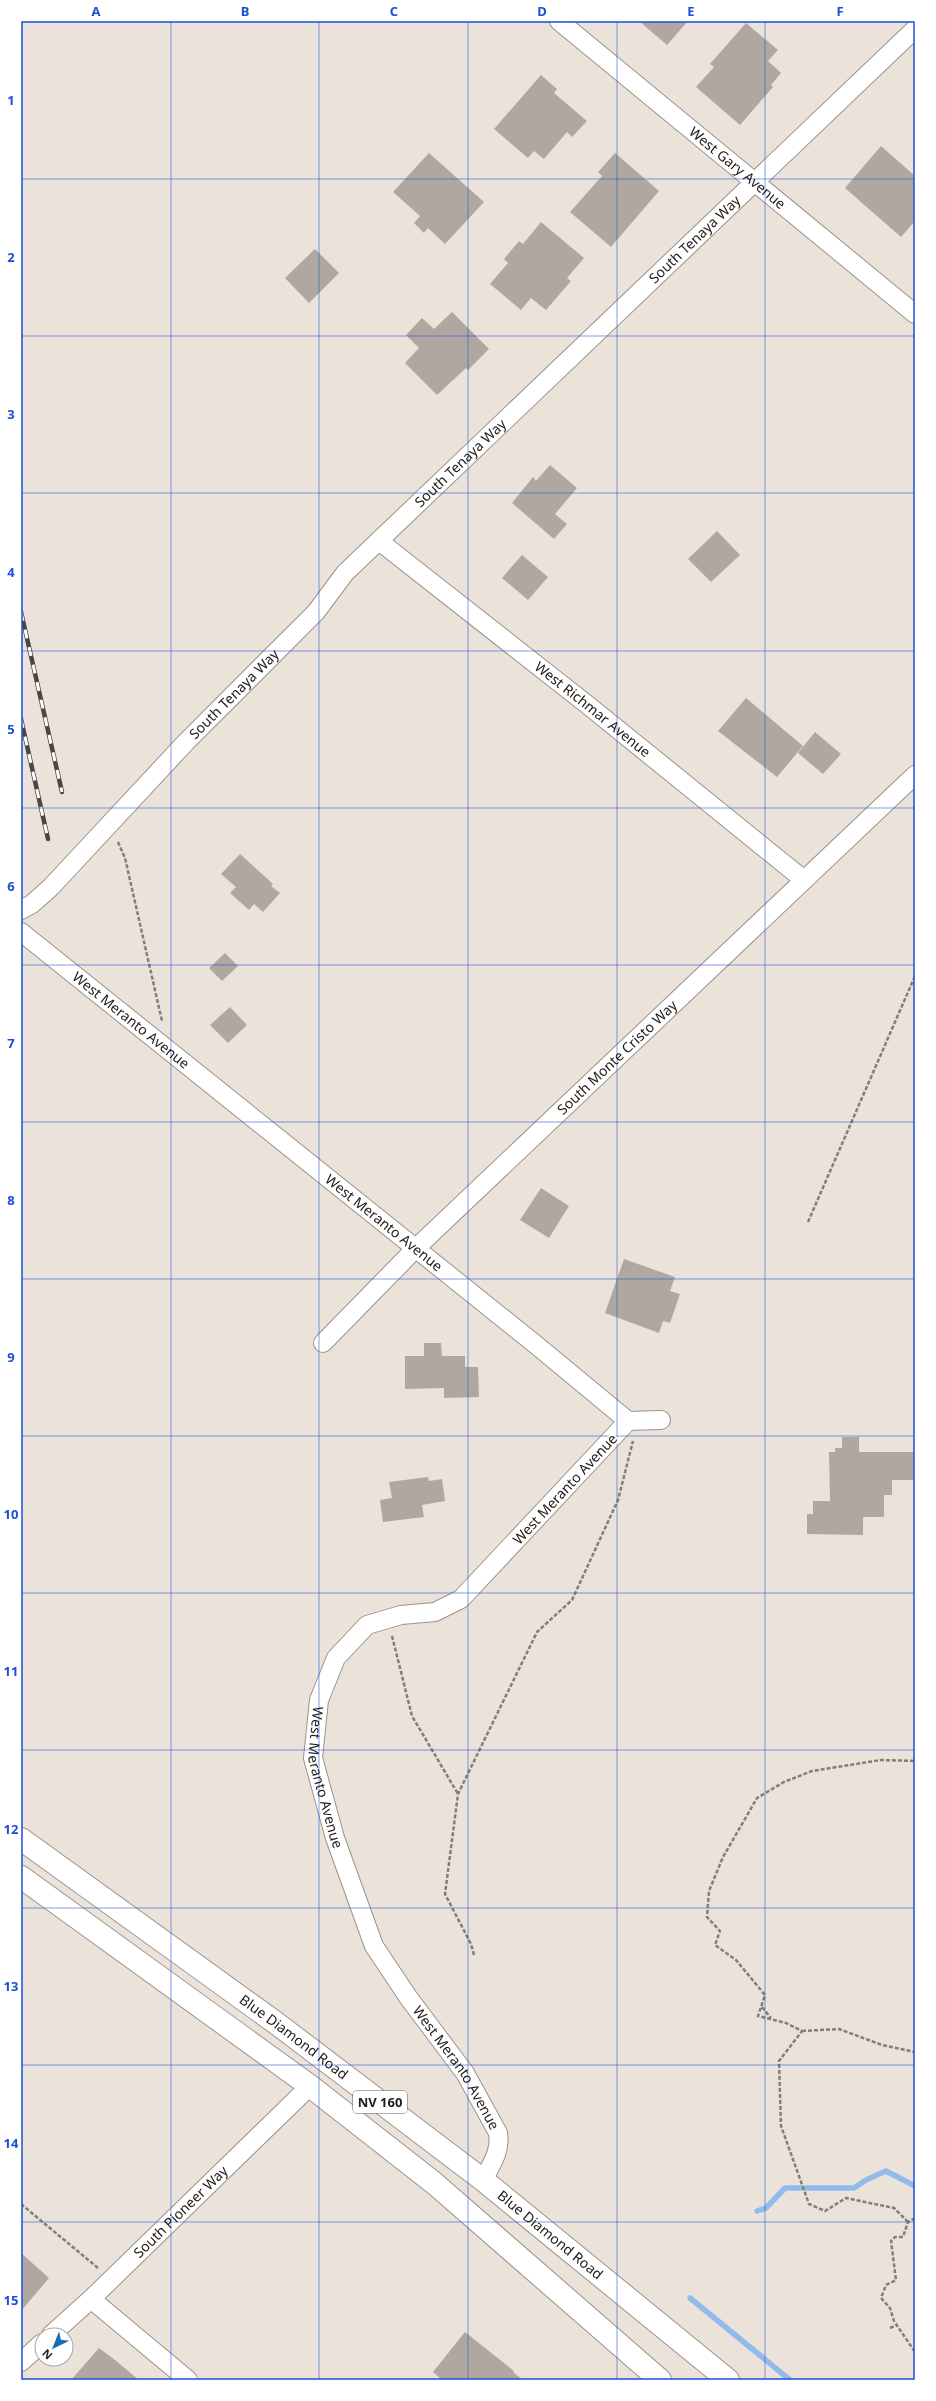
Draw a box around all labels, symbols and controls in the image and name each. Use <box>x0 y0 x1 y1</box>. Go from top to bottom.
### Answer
text: A <box>92 2 101 20</box>
text: B <box>241 2 249 20</box>
text: C <box>390 2 398 20</box>
text: D <box>537 2 547 20</box>
text: E <box>687 2 695 20</box>
text: F <box>836 2 844 20</box>
text: 1 <box>7 91 15 109</box>
street label: West Gary Avenue <box>685 122 790 213</box>
street label: South Tenaya Way <box>644 190 745 287</box>
text: 2 <box>7 248 15 266</box>
text: 3 <box>7 405 15 423</box>
street label: South Tenaya Way <box>410 414 510 511</box>
text: 4 <box>7 563 15 581</box>
street label: South Tenaya Way <box>185 644 283 743</box>
street label: West Richmar Avenue <box>531 657 655 761</box>
text: 5 <box>7 720 15 738</box>
text: 6 <box>7 877 15 895</box>
street label: West Meranto Avenue <box>69 967 194 1073</box>
street label: South Monte Cristo Way <box>553 995 681 1118</box>
text: 7 <box>7 1034 15 1052</box>
street label: West Meranto Avenue <box>322 1170 447 1275</box>
text: 8 <box>7 1191 15 1209</box>
text: 9 <box>7 1348 15 1366</box>
street label: West Meranto Avenue <box>508 1429 621 1548</box>
text: 10 <box>4 1505 18 1523</box>
text: 11 <box>4 1662 18 1680</box>
street label: West Meranto Avenue <box>304 1706 348 1851</box>
text: 12 <box>4 1820 18 1838</box>
text: 13 <box>4 1977 18 1995</box>
street label: Blue Diamond Road <box>236 1990 352 2083</box>
street label: West Meranto Avenue <box>409 2002 504 2133</box>
road number: NV 160 <box>353 2091 407 2113</box>
text: 14 <box>4 2134 19 2152</box>
street label: South Pioneer Way <box>129 2161 232 2262</box>
street label: Blue Diamond Road <box>494 2186 607 2283</box>
text: 15 <box>4 2291 18 2309</box>
north arrow <box>34 2327 74 2367</box>
text: N <box>38 2346 55 2363</box>

